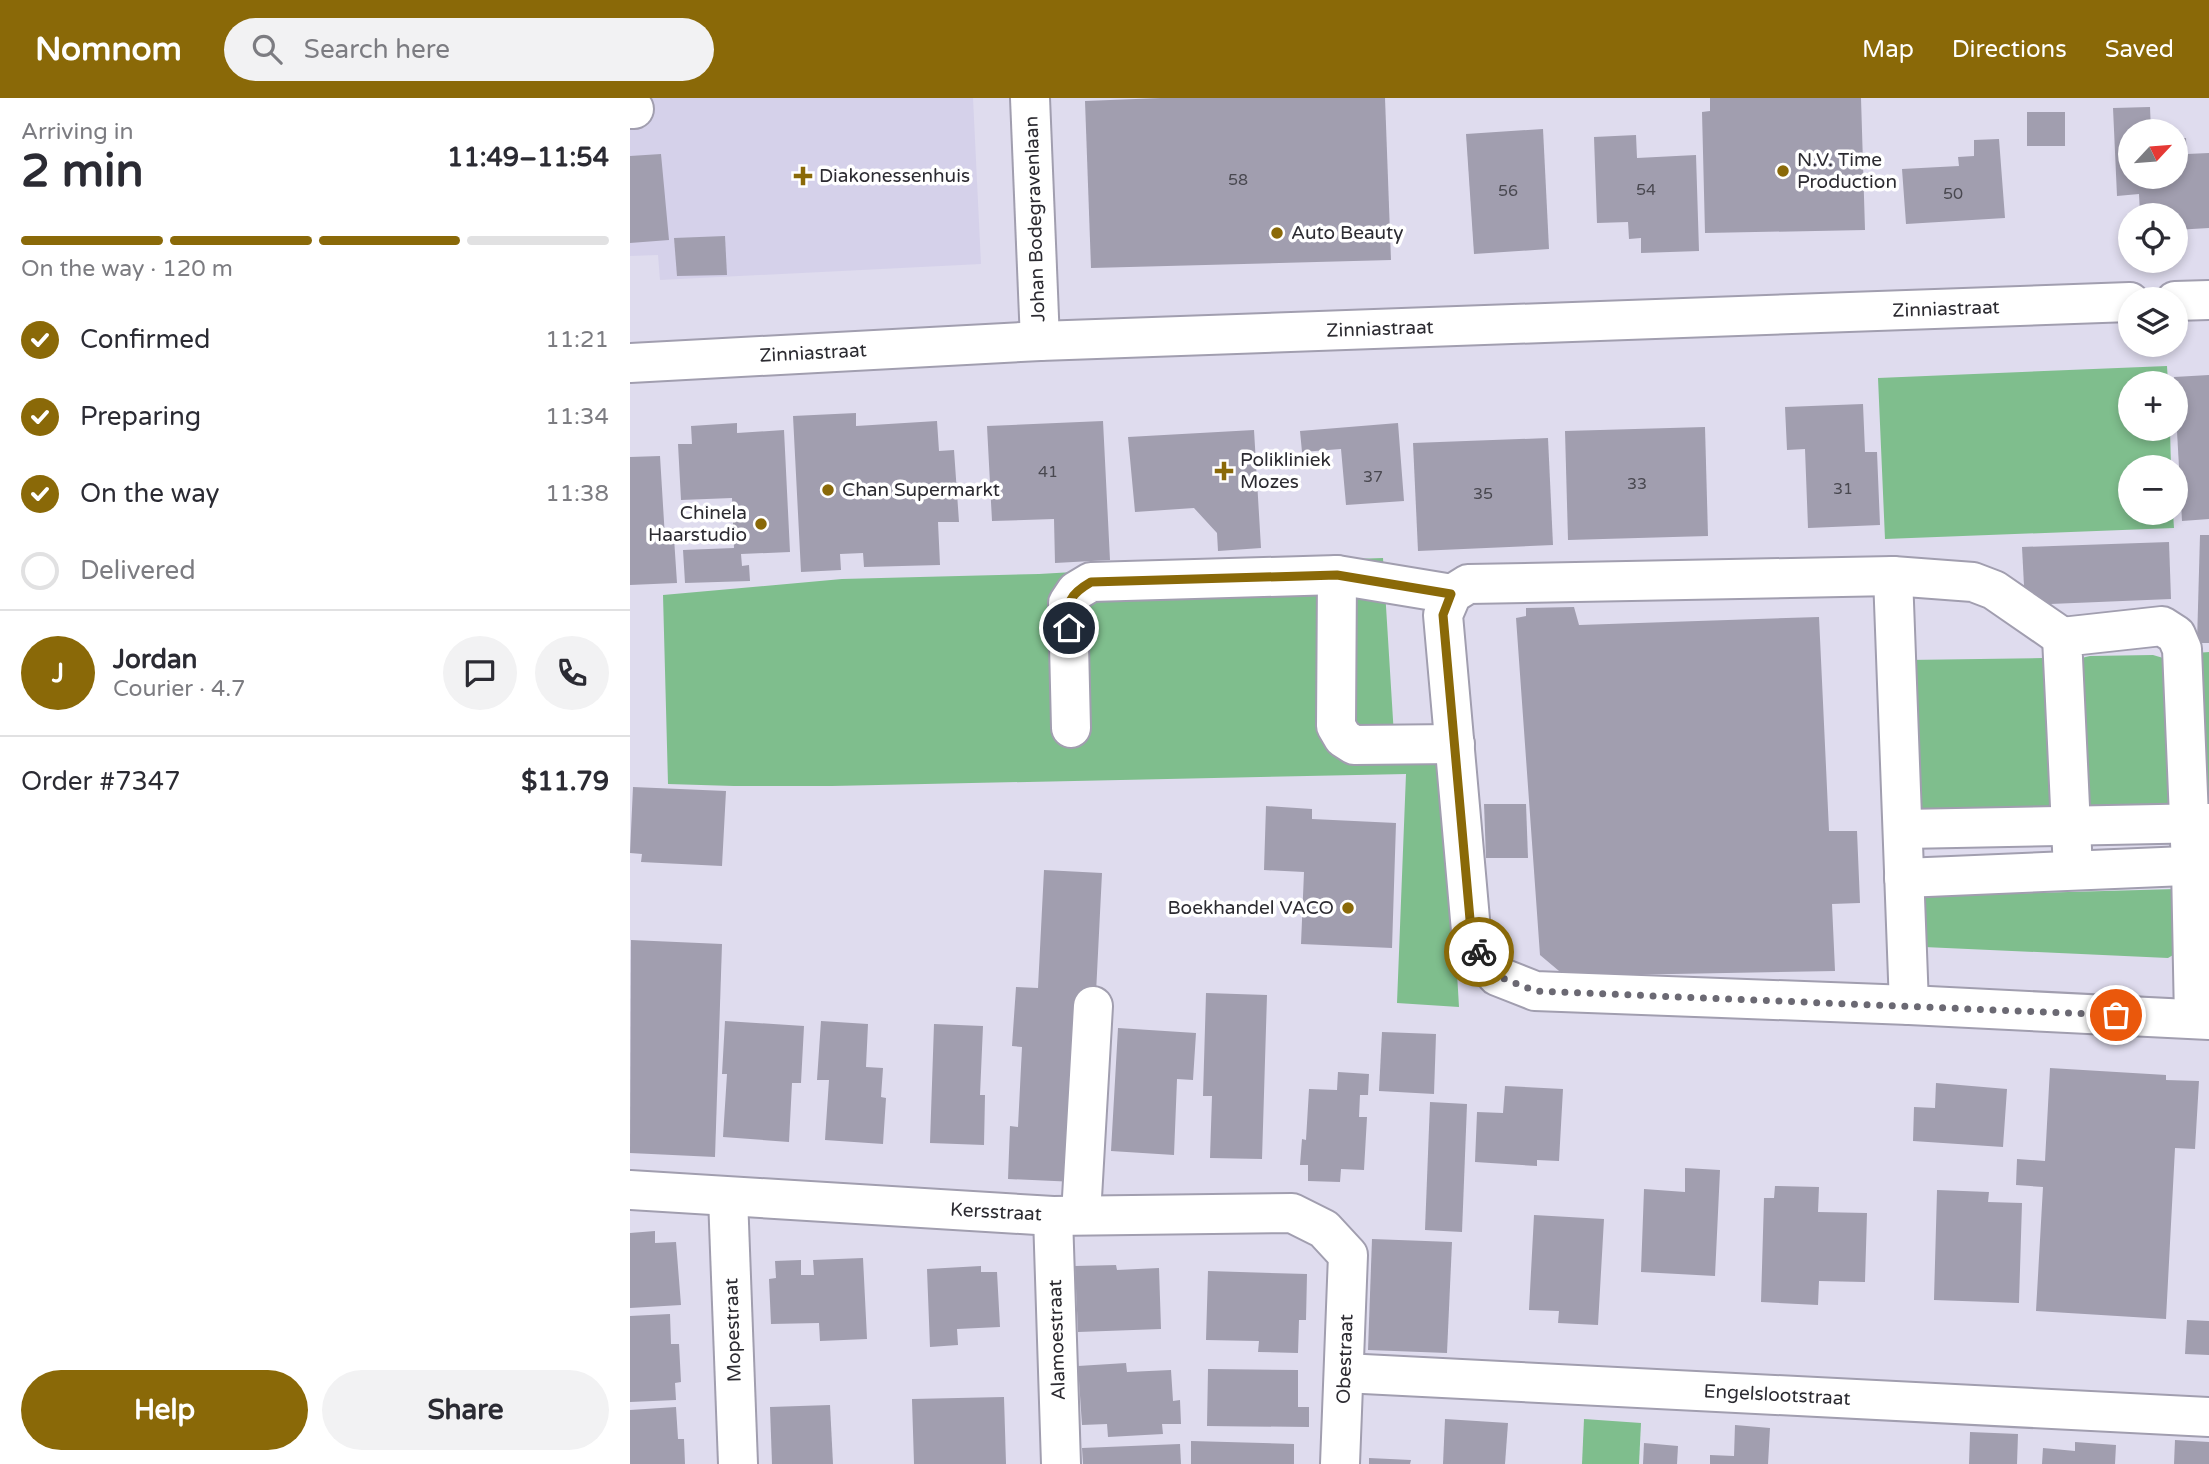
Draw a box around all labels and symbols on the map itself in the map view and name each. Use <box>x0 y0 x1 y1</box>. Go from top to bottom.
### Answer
street label: Johan Bodegravenlaan <box>1020 116 1050 322</box>
north arrow <box>2118 119 2188 189</box>
place label: N.V. Time Production <box>1797 149 1897 193</box>
marker: N.V. Time Production <box>1775 163 1791 179</box>
place label: Diakonessenhuis <box>819 165 970 187</box>
marker: Diakonessenhuis <box>793 166 813 186</box>
house number: 58 <box>1228 170 1248 190</box>
house number: 54 <box>1636 180 1656 200</box>
house number: 56 <box>1498 181 1518 201</box>
house number: 50 <box>1943 184 1963 204</box>
place label: Auto Beauty <box>1291 222 1403 244</box>
marker: Auto Beauty <box>1269 225 1285 241</box>
street label: Zinniastraat <box>1892 296 2000 322</box>
street label: Zinniastraat <box>1326 316 1434 342</box>
street label: Zinniastraat <box>759 339 867 367</box>
place label: Polikliniek Mozes <box>1240 449 1331 493</box>
marker: Polikliniek Mozes <box>1214 461 1234 481</box>
house number: 41 <box>1038 462 1058 482</box>
house number: 37 <box>1363 467 1383 487</box>
house number: 33 <box>1627 474 1647 494</box>
place label: Chan Supermarkt <box>842 479 1000 501</box>
house number: 31 <box>1833 479 1853 499</box>
marker: Chan Supermarkt <box>820 482 836 498</box>
house number: 35 <box>1473 484 1493 504</box>
place label: Chinela Haarstudio <box>648 502 747 546</box>
marker: Chinela Haarstudio <box>753 516 769 532</box>
pin <box>1039 598 1099 658</box>
place label: Boekhandel VACO <box>1168 897 1334 919</box>
marker: Boekhandel VACO <box>1340 900 1356 916</box>
courier <box>1444 917 1514 987</box>
pin <box>2086 985 2146 1045</box>
street label: Kersstraat <box>950 1199 1042 1225</box>
street label: Mopestraat <box>720 1277 746 1383</box>
street label: Alamoestraat <box>1044 1279 1070 1401</box>
street label: Obestraat <box>1332 1314 1358 1404</box>
street label: Engelslootstraat <box>1703 1380 1851 1410</box>

